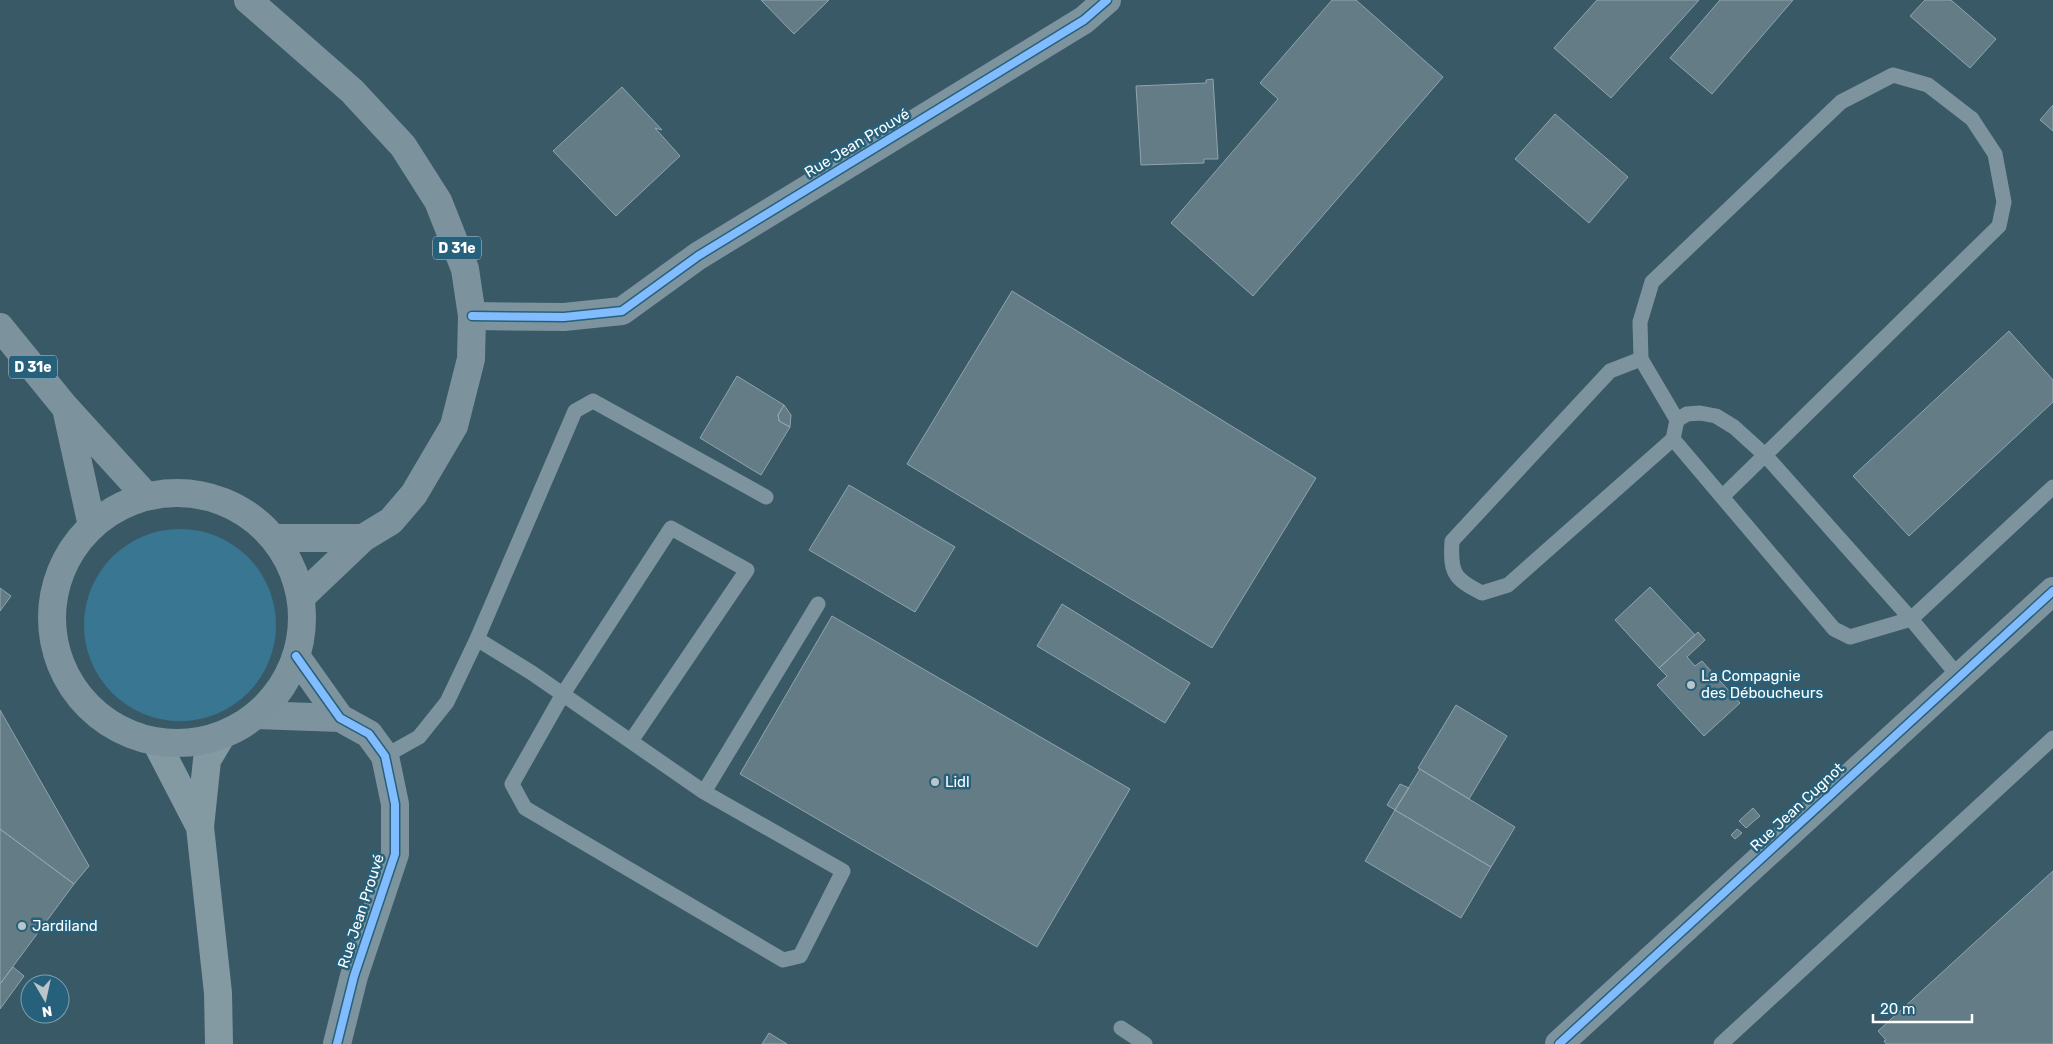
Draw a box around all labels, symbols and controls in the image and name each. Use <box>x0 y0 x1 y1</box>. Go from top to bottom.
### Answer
street label: Rue Jean Prouvé <box>801 105 913 181</box>
road number: D 31e <box>433 237 481 260</box>
road number: D 31e <box>9 356 57 378</box>
place label: La Compagnie des Déboucheurs <box>1701 667 1823 702</box>
marker: La Compagnie des Déboucheurs <box>1685 679 1697 691</box>
street label: Rue Jean Cugnot <box>1746 759 1848 855</box>
place label: Lidl <box>945 773 970 791</box>
marker: Lidl <box>929 776 941 788</box>
street label: Rue Jean Prouvé <box>334 852 388 970</box>
place label: Jardiland <box>32 917 98 935</box>
marker: Jardiland <box>16 920 28 932</box>
north arrow <box>20 974 70 1024</box>
scale bar <box>1873 992 1972 1024</box>
text: 20 m <box>1880 1000 1915 1018</box>
text: N <box>41 1002 53 1021</box>

